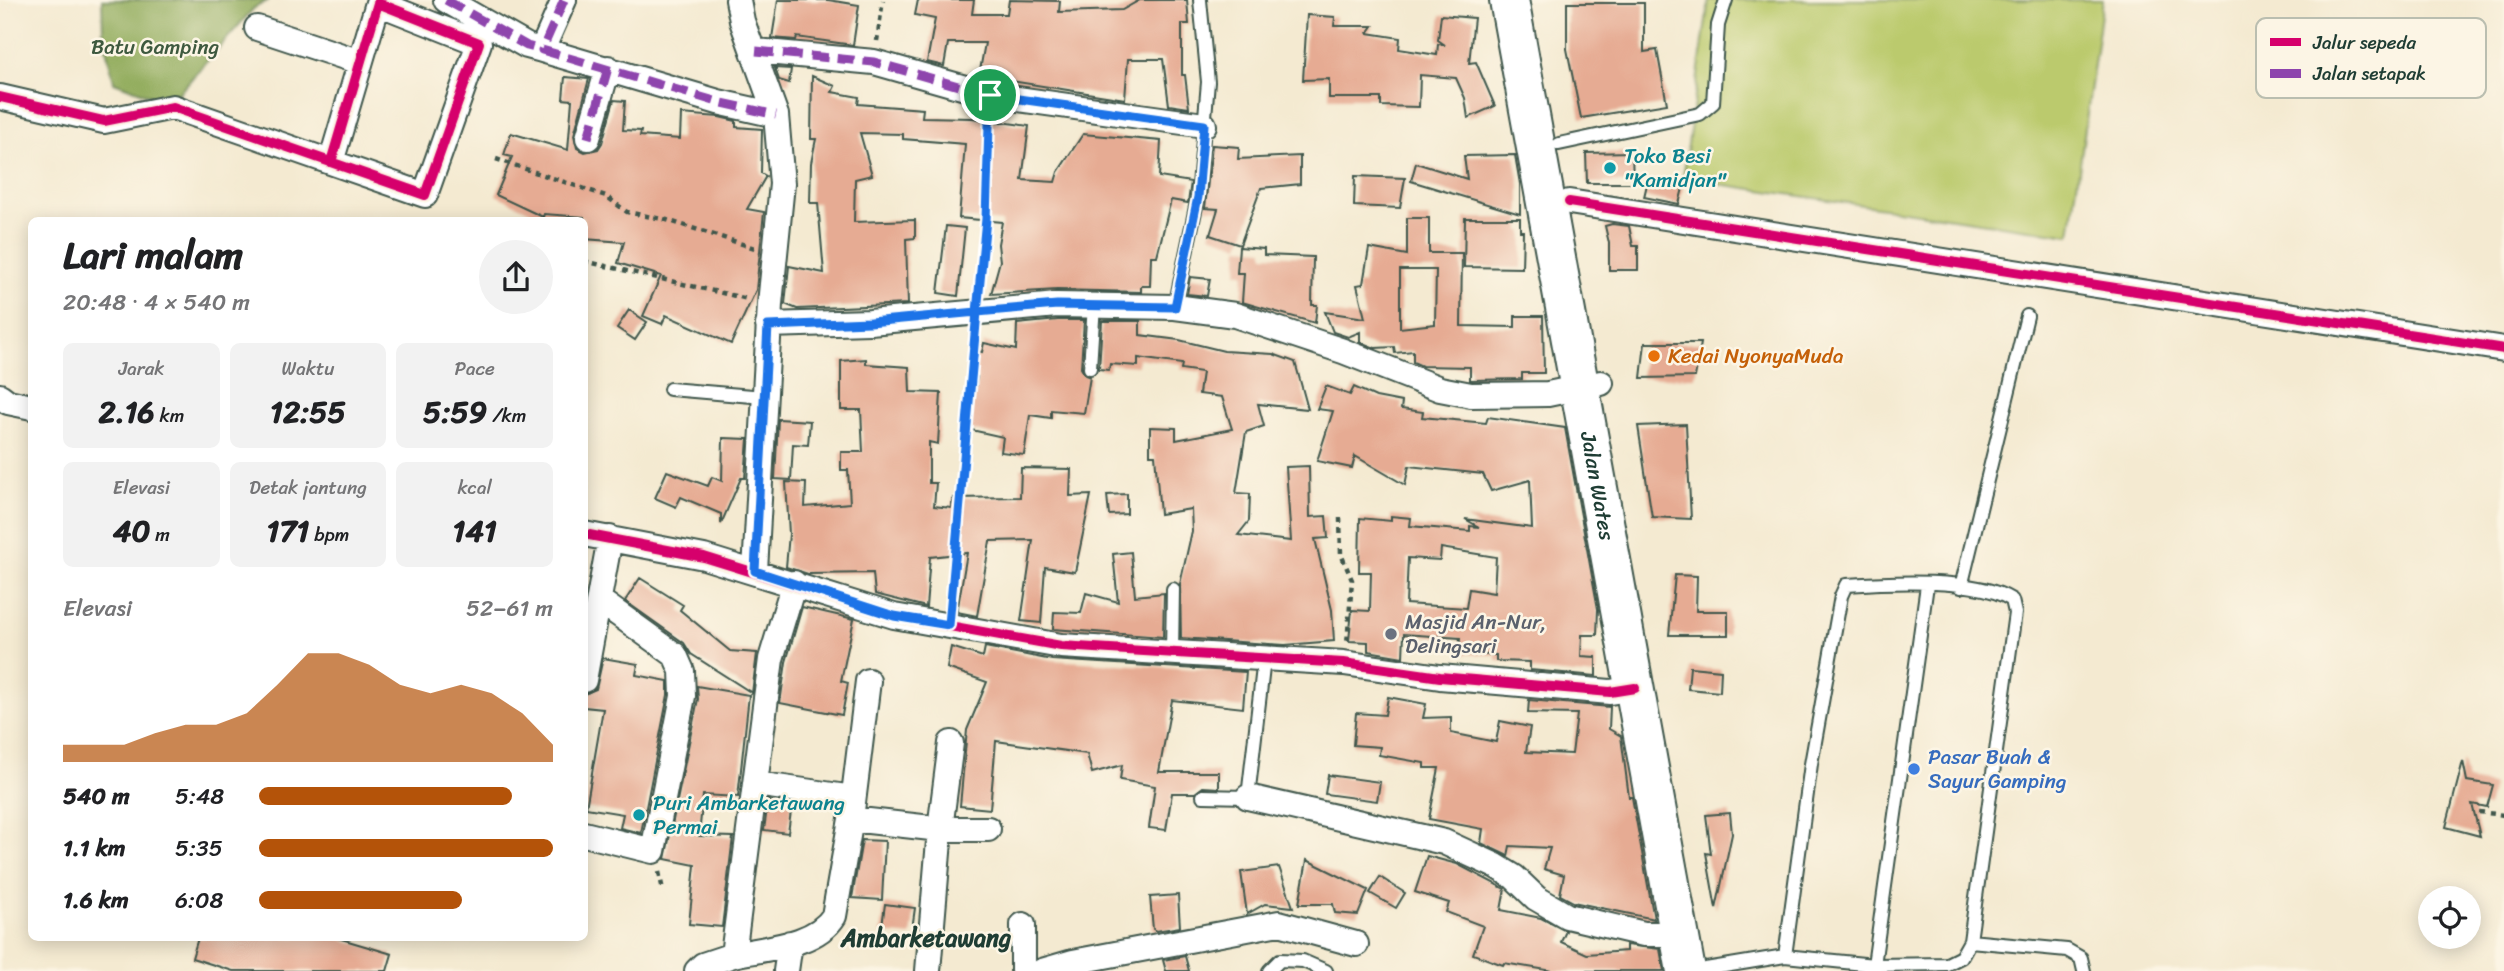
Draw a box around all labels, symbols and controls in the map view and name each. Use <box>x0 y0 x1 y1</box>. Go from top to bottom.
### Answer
legend <box>2256 18 2486 98</box>
text: Jalur sepeda <box>2312 26 2417 59</box>
park label: Batu Gamping <box>91 28 220 66</box>
text: Jalan setapak <box>2312 57 2426 90</box>
pin <box>960 65 1020 125</box>
icon: arrive <box>971 76 1009 114</box>
place label: Toko Besi "Kamidjan" <box>1624 137 1727 199</box>
marker: Toko Besi "Kamidjan" <box>1602 160 1618 176</box>
text: Lari malam <box>63 222 243 289</box>
button: share <box>479 240 553 314</box>
text: 20:48 · 4 × 540 m <box>63 282 250 323</box>
place label: Kedai NyonyaMuda <box>1668 337 1844 375</box>
marker: Kedai NyonyaMuda <box>1646 348 1662 364</box>
text: Jarak <box>118 352 164 385</box>
text: Waktu <box>282 352 334 385</box>
text: Pace <box>455 352 495 385</box>
text: 2.16 <box>98 385 155 439</box>
text: 12:55 <box>270 385 346 439</box>
text: 5:59 <box>423 385 487 439</box>
text: km <box>155 399 184 432</box>
text: /km <box>487 399 526 432</box>
street label: Jalan Wates <box>1569 428 1626 544</box>
text: Elevasi <box>113 471 170 504</box>
text: Detak jantung <box>249 471 367 504</box>
text: kcal <box>457 471 492 504</box>
text: 40 <box>113 504 150 558</box>
text: 171 <box>267 504 309 558</box>
text: 141 <box>452 504 497 558</box>
text: m <box>150 518 170 551</box>
text: bpm <box>309 518 349 551</box>
text: Elevasi <box>63 588 132 629</box>
text: 52–61 m <box>466 588 553 629</box>
place label: Masjid An-Nur, Delingsari <box>1405 603 1546 665</box>
marker: Masjid An-Nur, Delingsari <box>1383 626 1399 642</box>
place label: Pasar Buah & Sayur Gamping <box>1928 738 2067 800</box>
marker: Pasar Buah & Sayur Gamping <box>1906 761 1922 777</box>
text: 540 m <box>63 776 130 817</box>
text: 5:48 <box>175 776 224 817</box>
place label: Puri Ambarketawang Permai <box>653 784 845 846</box>
marker: Puri Ambarketawang Permai <box>631 807 647 823</box>
text: 1.1 km <box>63 828 126 869</box>
text: 5:35 <box>175 828 223 869</box>
text: 1.6 km <box>63 880 129 921</box>
text: 6:08 <box>175 880 223 921</box>
map controls <box>2418 886 2481 949</box>
button: locate <box>2418 886 2481 949</box>
district label: Ambarketawang <box>840 917 1011 959</box>

